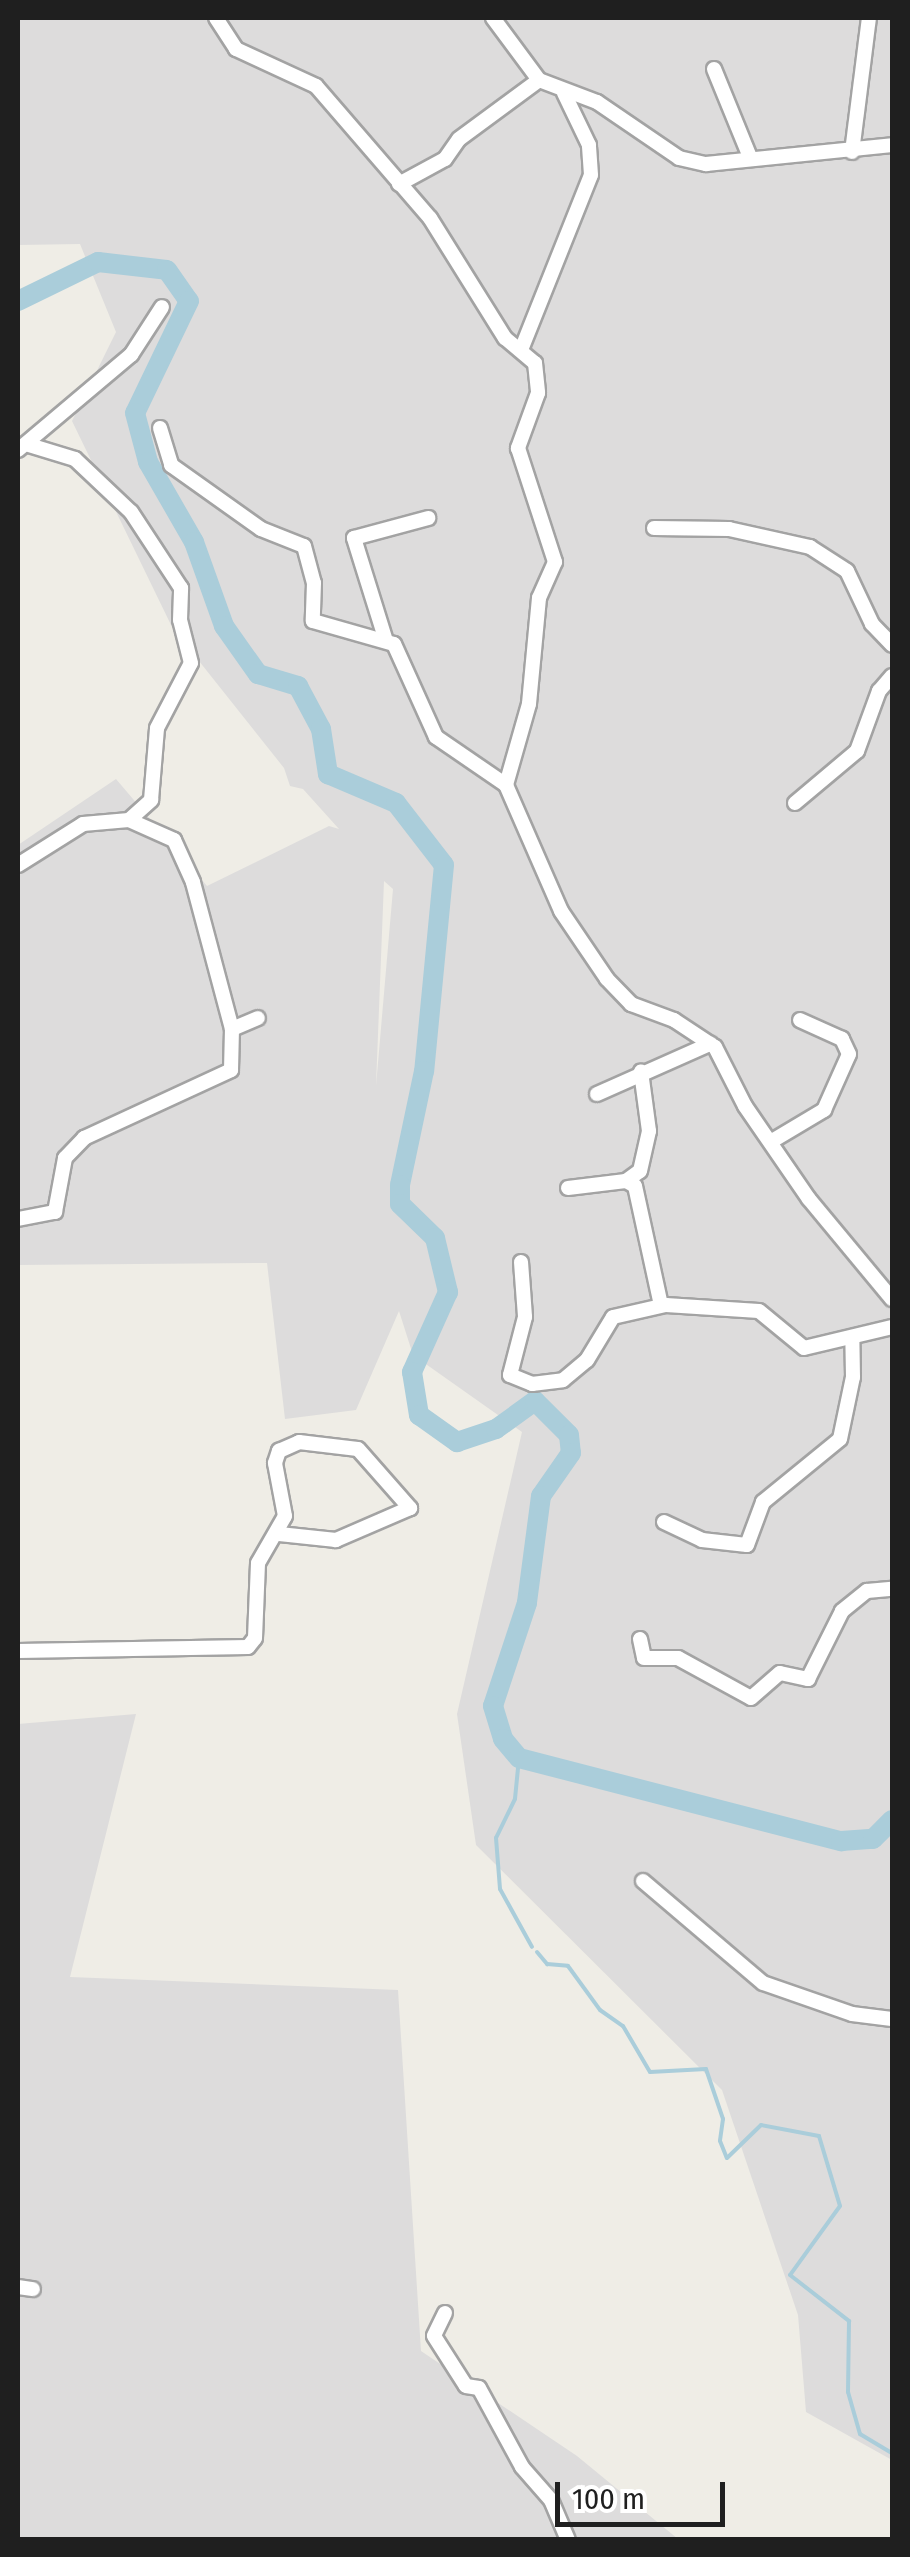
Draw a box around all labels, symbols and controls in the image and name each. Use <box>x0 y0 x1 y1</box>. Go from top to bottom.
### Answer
scale bar <box>560 2462 730 2524</box>
text: 100 m <box>572 2481 645 2517</box>

